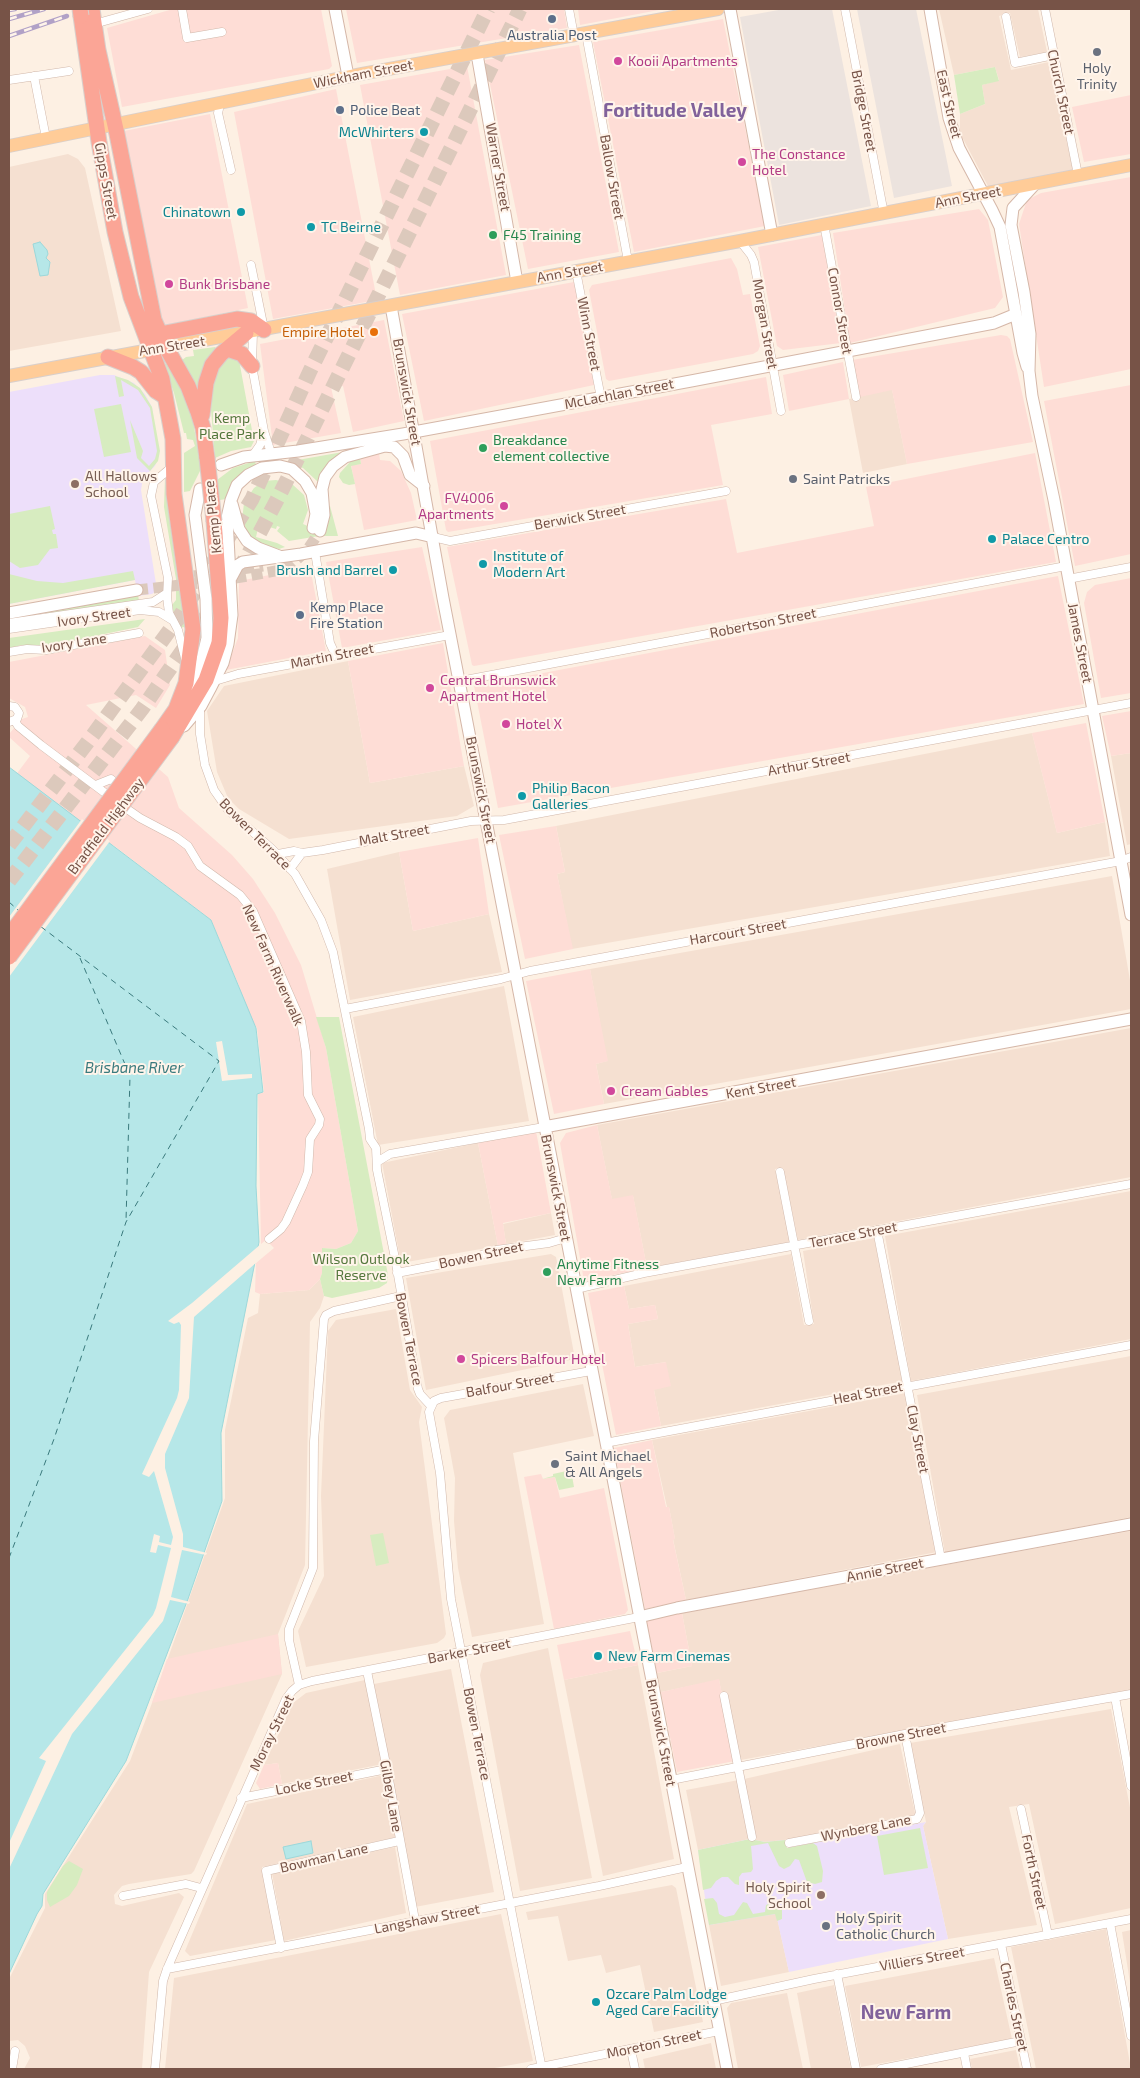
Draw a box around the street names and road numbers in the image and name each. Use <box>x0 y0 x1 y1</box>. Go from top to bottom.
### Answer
street label: Church Street <box>1044 48 1078 136</box>
street label: Wickham Street <box>312 56 414 92</box>
street label: East Street <box>933 68 965 140</box>
street label: Bridge Street <box>848 69 880 153</box>
street label: Warner Street <box>482 121 514 213</box>
street label: Ballow Street <box>596 133 628 221</box>
street label: Gipps Street <box>91 141 121 221</box>
street label: Ann Street <box>934 182 1002 212</box>
street label: Ann Street <box>536 258 604 286</box>
street label: Connor Street <box>824 266 856 356</box>
street label: Morgan Street <box>749 278 781 370</box>
street label: Winn Street <box>574 296 604 372</box>
street label: Ann Street <box>138 332 206 360</box>
street label: Brunswick Street <box>389 337 425 447</box>
street label: McLachlan Street <box>563 375 675 413</box>
street label: Kemp Place <box>201 480 225 554</box>
street label: Berwick Street <box>533 501 627 533</box>
street label: James Street <box>1064 601 1096 685</box>
street label: Ivory Street <box>56 604 132 630</box>
street label: Robertson Street <box>708 604 818 642</box>
street label: Ivory Lane <box>40 630 108 656</box>
street label: Martin Street <box>289 640 375 672</box>
street label: Brunswick Street <box>462 735 500 845</box>
street label: Arthur Street <box>766 748 852 780</box>
street label: Bradfield Highway <box>64 774 148 878</box>
street label: Bowen Terrace <box>216 795 294 873</box>
street label: Malt Street <box>357 821 431 849</box>
street label: New Farm Riverwalk <box>239 902 307 1028</box>
street label: Harcourt Street <box>688 915 788 949</box>
street label: Kent Street <box>725 1074 797 1102</box>
street label: Brunswick Street <box>537 1133 575 1243</box>
street label: Terrace Street <box>808 1218 898 1252</box>
street label: Bowen Street <box>437 1238 525 1272</box>
street label: Bowen Terrace <box>392 1291 426 1387</box>
street label: Balfour Street <box>465 1369 555 1401</box>
street label: Heal Street <box>832 1378 904 1408</box>
street label: Clay Street <box>903 1403 933 1475</box>
street label: Annie Street <box>845 1554 925 1586</box>
street label: Barker Street <box>426 1635 512 1667</box>
street label: Brunswick Street <box>642 1678 680 1788</box>
street label: Bowen Terrace <box>460 1686 494 1782</box>
street label: Moray Street <box>246 1692 298 1774</box>
street label: Browne Street <box>855 1719 947 1753</box>
street label: Gilbey Lane <box>376 1759 406 1833</box>
street label: Locke Street <box>274 1767 354 1799</box>
street label: Wynberg Lane <box>820 1811 912 1845</box>
street label: Forth Street <box>1018 1833 1050 1911</box>
street label: Bowman Lane <box>278 1840 370 1876</box>
street label: Langshaw Street <box>373 1901 481 1937</box>
street label: Villiers Street <box>878 1943 966 1975</box>
street label: Charles Street <box>996 1961 1032 2053</box>
street label: Moreton Street <box>605 2026 703 2062</box>

